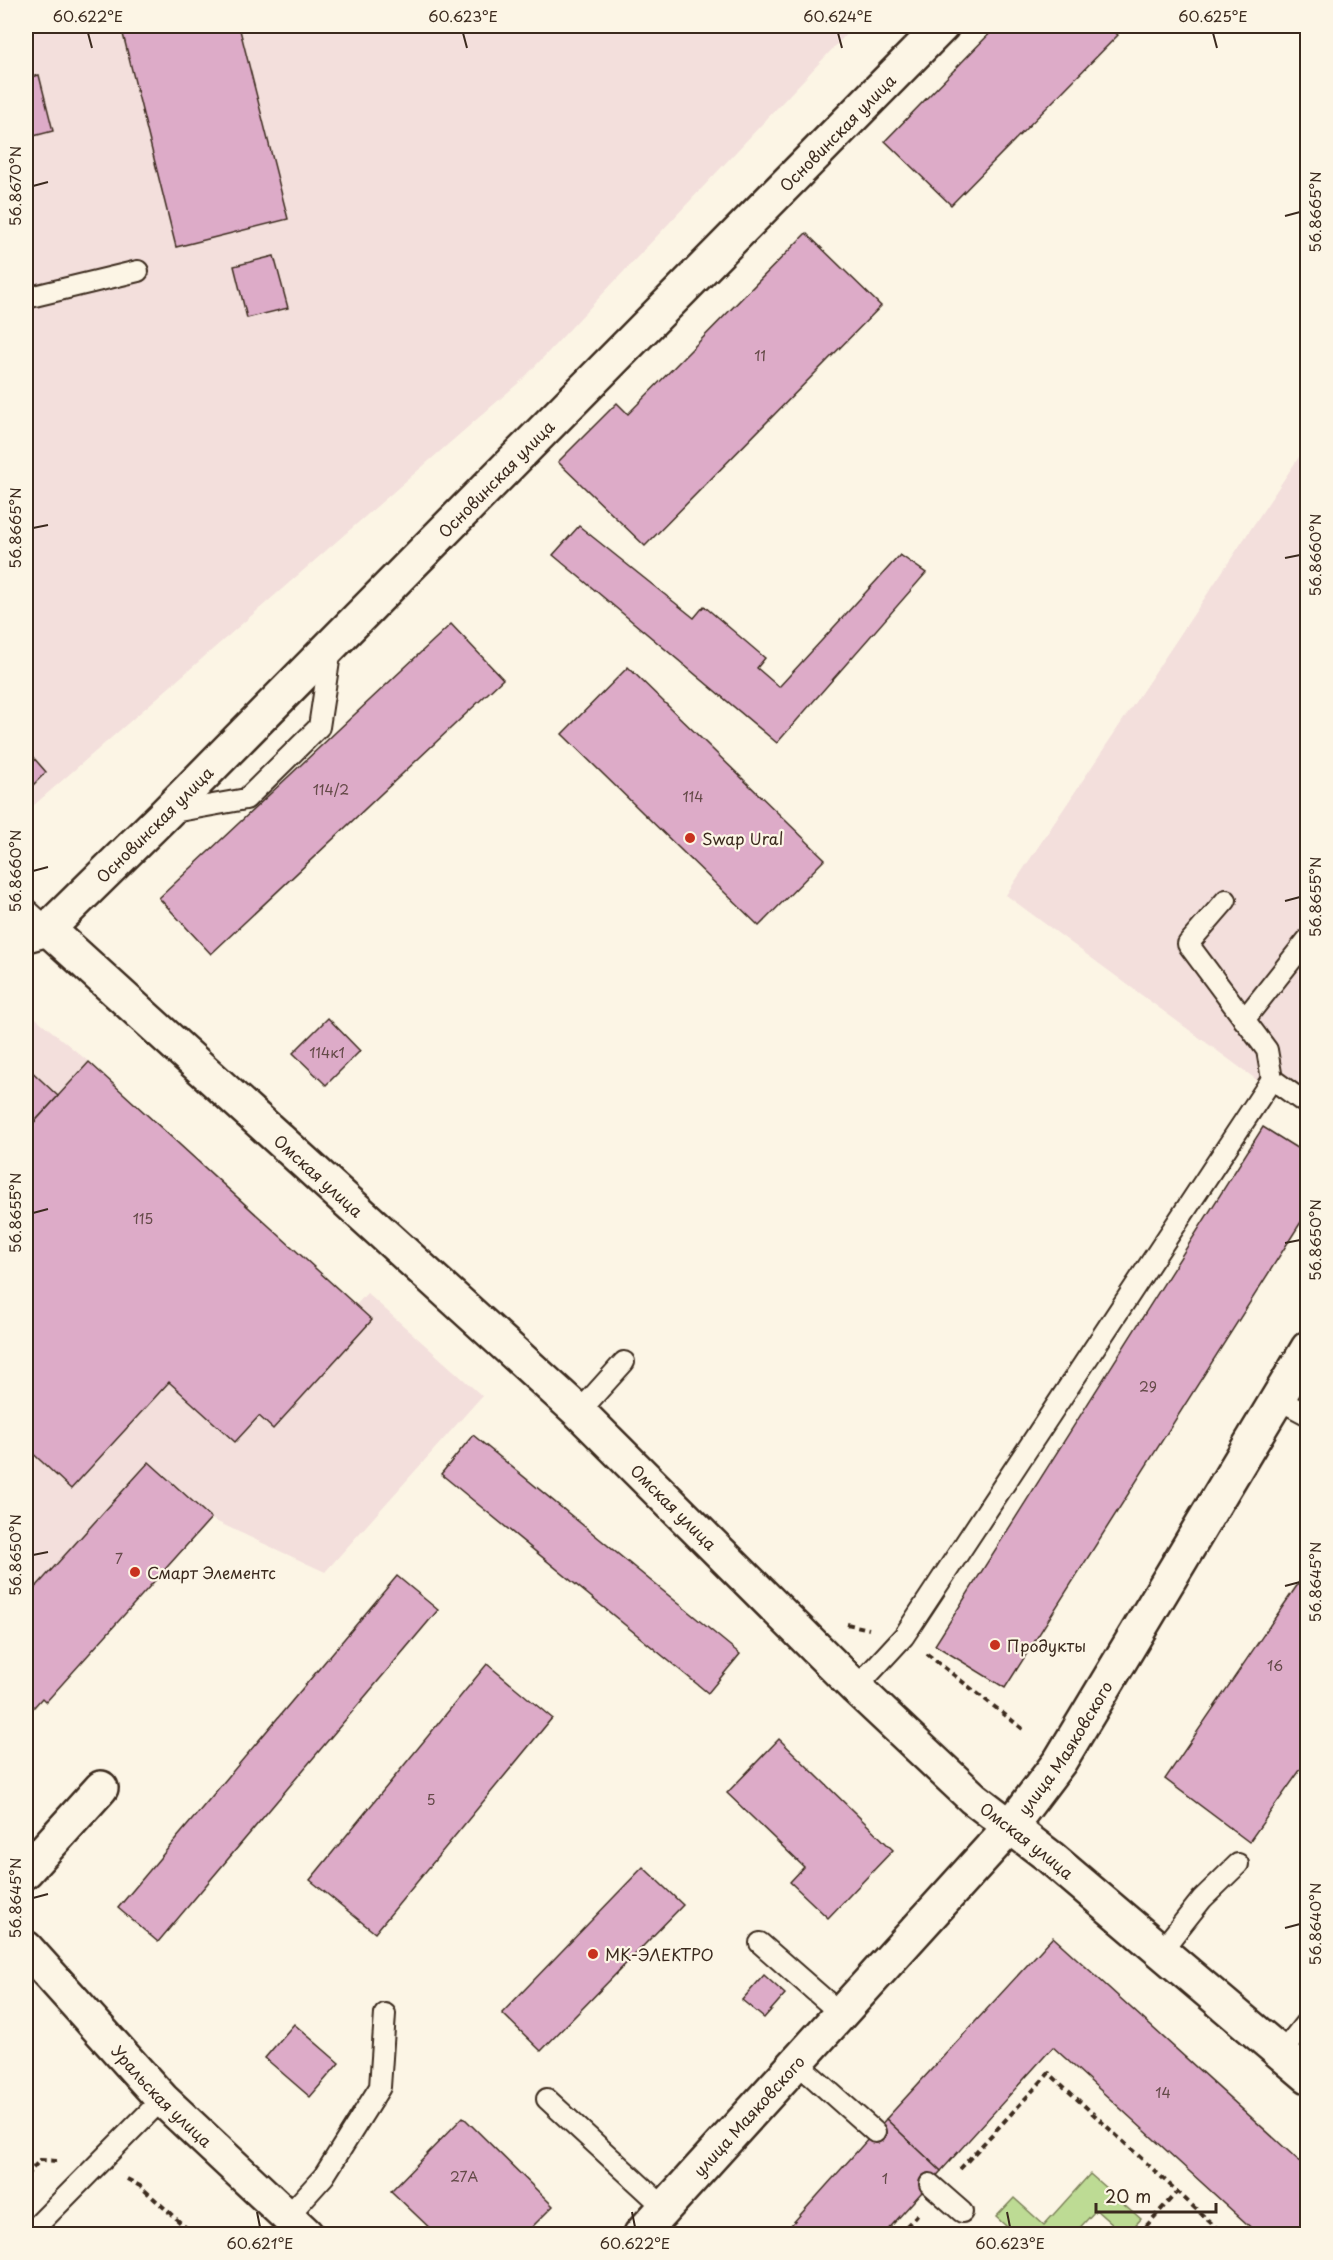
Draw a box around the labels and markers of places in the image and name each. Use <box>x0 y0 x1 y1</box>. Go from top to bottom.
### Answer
place label: Swap Ural <box>702 826 783 850</box>
marker: Swap Ural <box>683 831 697 845</box>
place label: Смарт Элементс <box>147 1560 276 1584</box>
marker: Смарт Элементс <box>128 1565 142 1579</box>
place label: Продукты <box>1007 1633 1086 1657</box>
marker: Продукты <box>988 1638 1002 1652</box>
place label: МК-ЭЛЕКТРО <box>605 1942 714 1966</box>
marker: МК-ЭЛЕКТРО <box>586 1947 600 1961</box>

